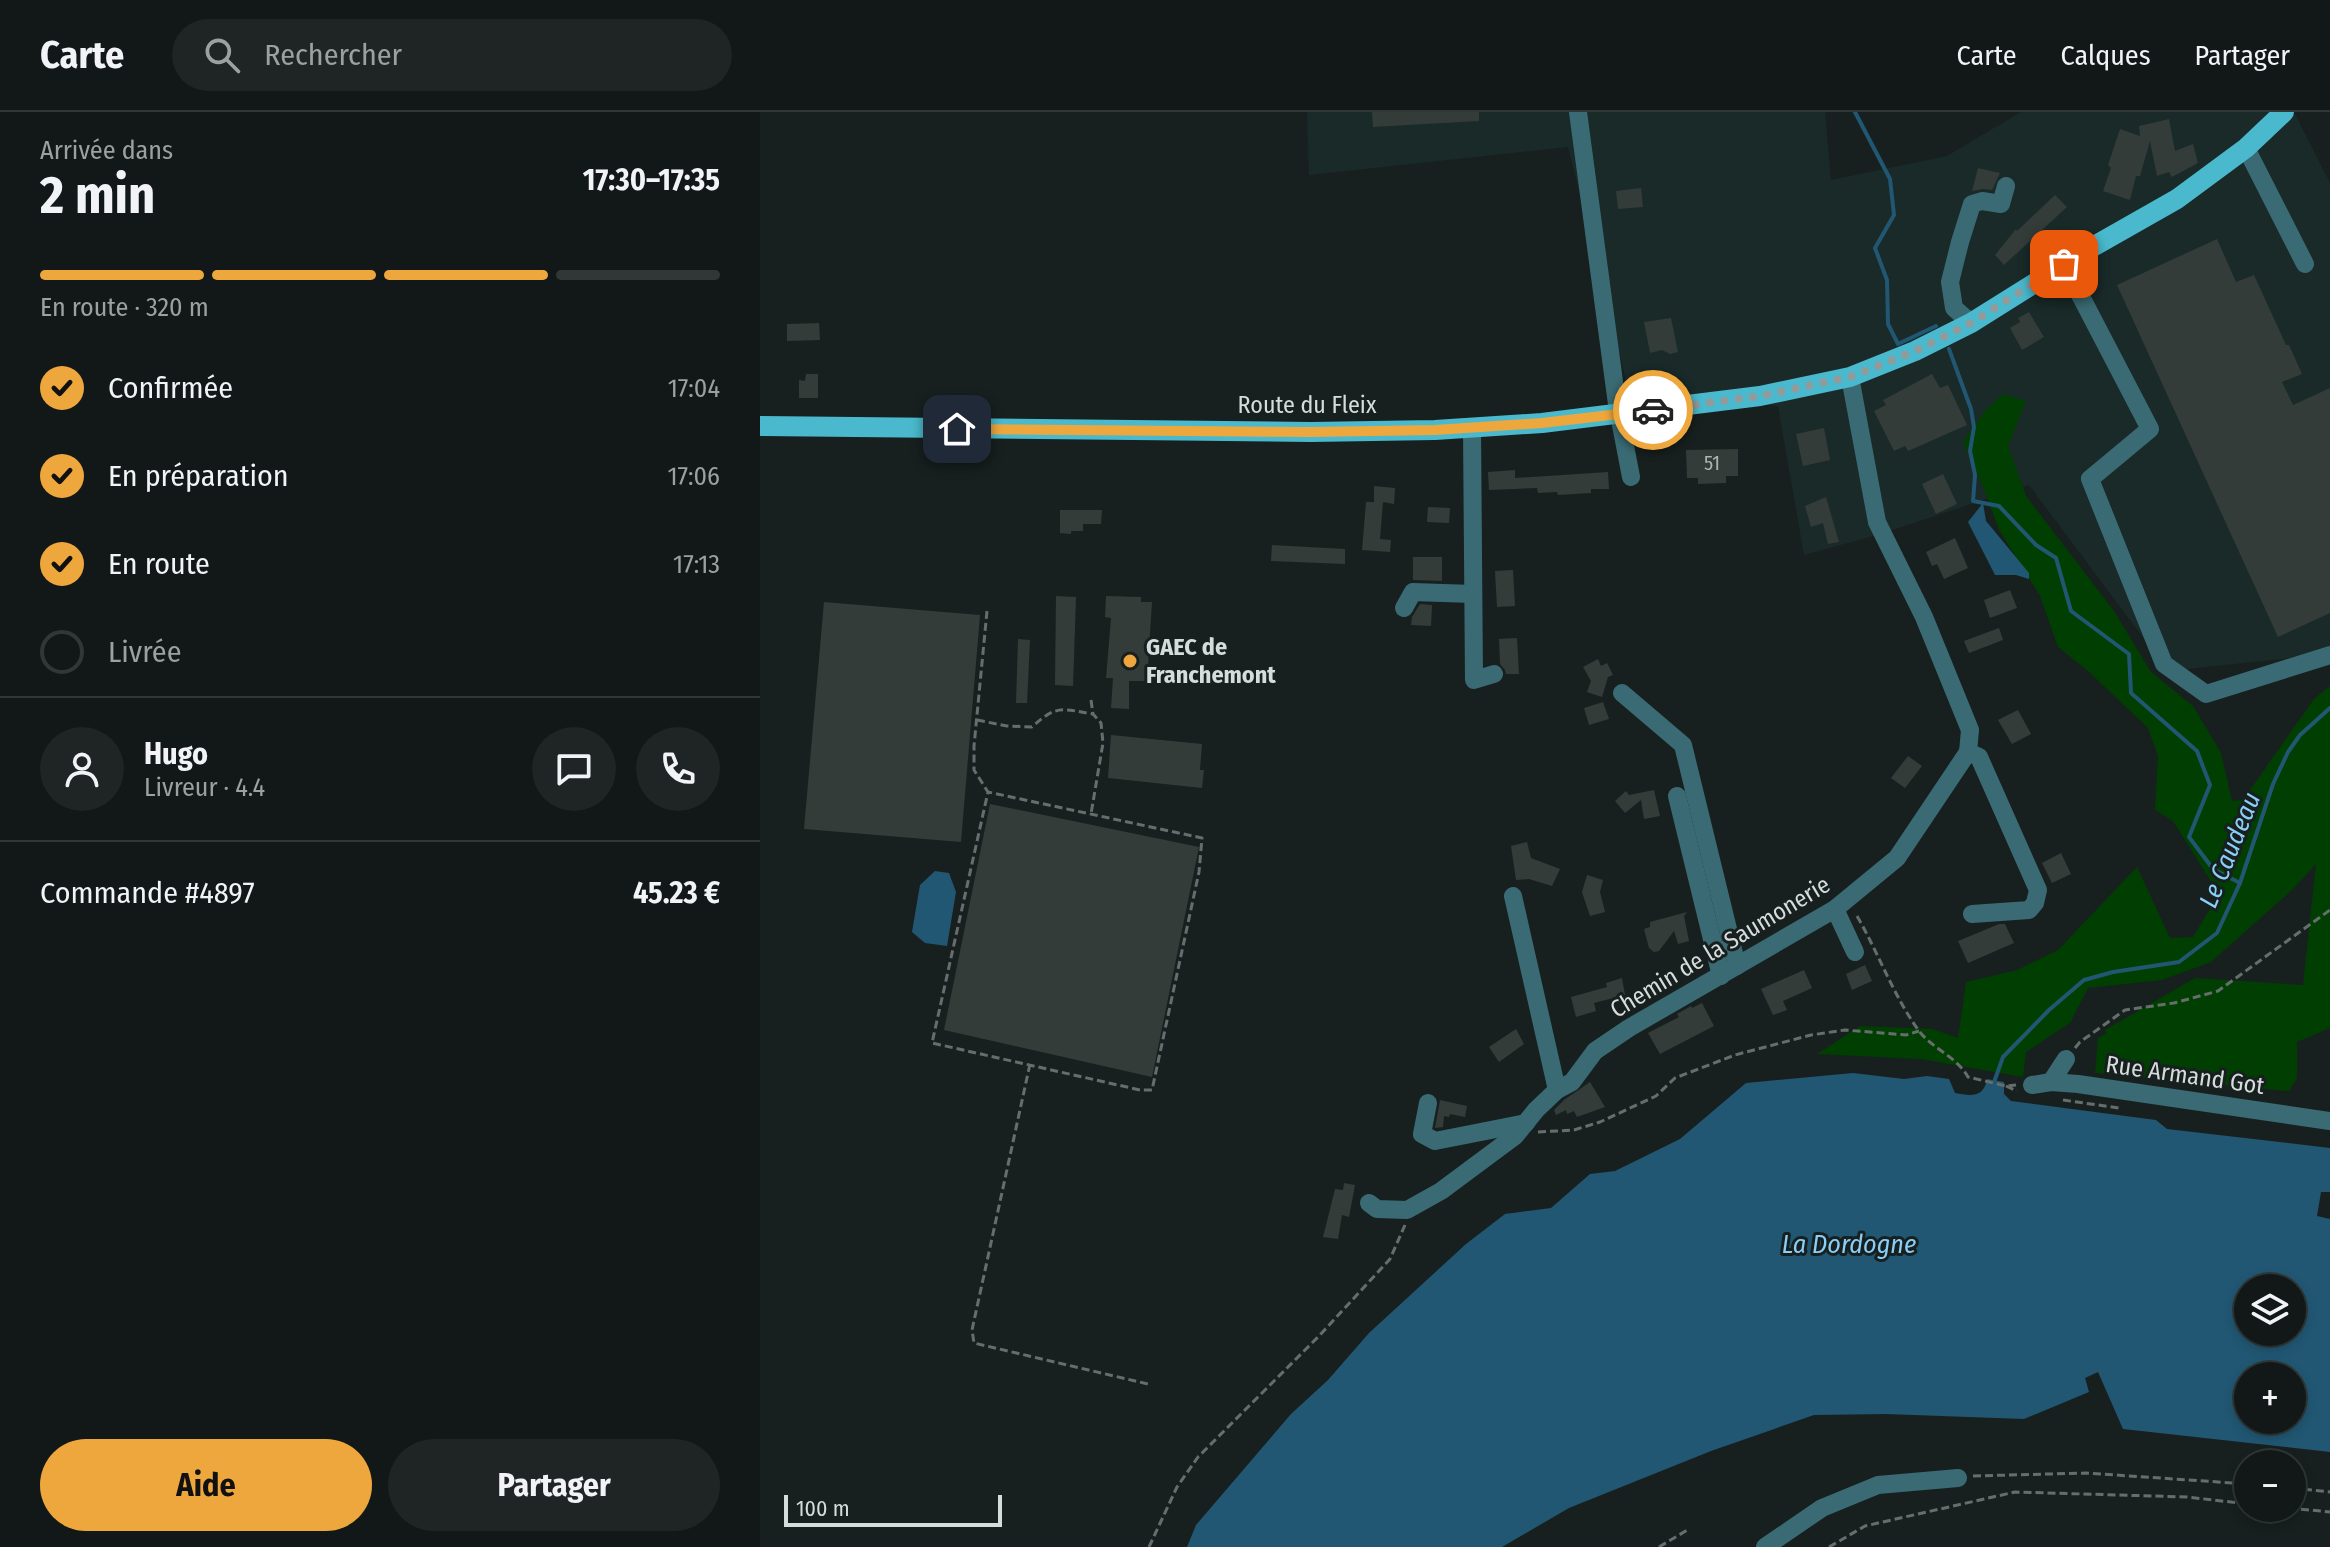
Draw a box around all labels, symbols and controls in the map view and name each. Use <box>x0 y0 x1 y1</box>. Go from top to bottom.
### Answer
search box <box>172 19 732 91</box>
text: Carte <box>40 32 124 78</box>
icon: search <box>200 33 244 77</box>
text: Rechercher <box>264 37 402 73</box>
text: Carte <box>1957 39 2017 72</box>
text: Calques <box>2061 39 2151 72</box>
text: Partager <box>2195 39 2290 72</box>
text: Arrivée dans <box>40 135 173 166</box>
text: 17:30–17:35 <box>583 162 720 198</box>
text: 2 min <box>40 164 155 227</box>
pin <box>2030 230 2098 298</box>
icon: bag <box>2042 242 2086 286</box>
text: En route · 320 m <box>40 292 209 323</box>
icon: check <box>40 366 84 410</box>
text: Confirmée <box>108 370 233 406</box>
courier <box>1613 370 1693 450</box>
text: 17:04 <box>668 373 720 404</box>
icon: car <box>1631 388 1675 432</box>
street label: Route du Fleix <box>1238 391 1377 419</box>
pin <box>923 395 991 463</box>
icon: home <box>935 407 979 451</box>
house number: 51 <box>1704 451 1720 475</box>
icon: check <box>40 454 84 498</box>
text: En préparation <box>108 458 289 494</box>
text: 17:06 <box>667 461 720 492</box>
icon: check <box>40 542 84 586</box>
text: En route <box>108 546 210 582</box>
text: 17:13 <box>673 549 720 580</box>
place label: GAEC de Franchemont <box>1146 633 1276 689</box>
text: Livrée <box>108 634 181 670</box>
marker: GAEC de Franchemont <box>1121 652 1139 670</box>
button: person <box>40 727 124 811</box>
button: chat <box>532 727 616 811</box>
button: phone <box>636 727 720 811</box>
text: Hugo <box>144 736 208 772</box>
text: Livreur · 4.4 <box>144 772 265 803</box>
water label: Le Caudeau <box>2193 788 2267 912</box>
street label: Chemin de la Saumonerie <box>1605 870 1835 1024</box>
text: Commande #4897 <box>40 875 255 911</box>
text: 45.23 € <box>633 875 720 911</box>
street label: Rue Armand Got <box>2104 1050 2266 1100</box>
water label: La Dordogne <box>1782 1229 1916 1260</box>
map controls <box>2234 1274 2306 1522</box>
button: layers <box>2234 1274 2306 1346</box>
button: + <box>2234 1362 2306 1434</box>
button: Aide <box>40 1439 372 1531</box>
button: Partager <box>388 1439 720 1531</box>
button: − <box>2234 1450 2306 1522</box>
scale bar <box>784 1491 1002 1527</box>
text: 100 m <box>796 1495 850 1522</box>

